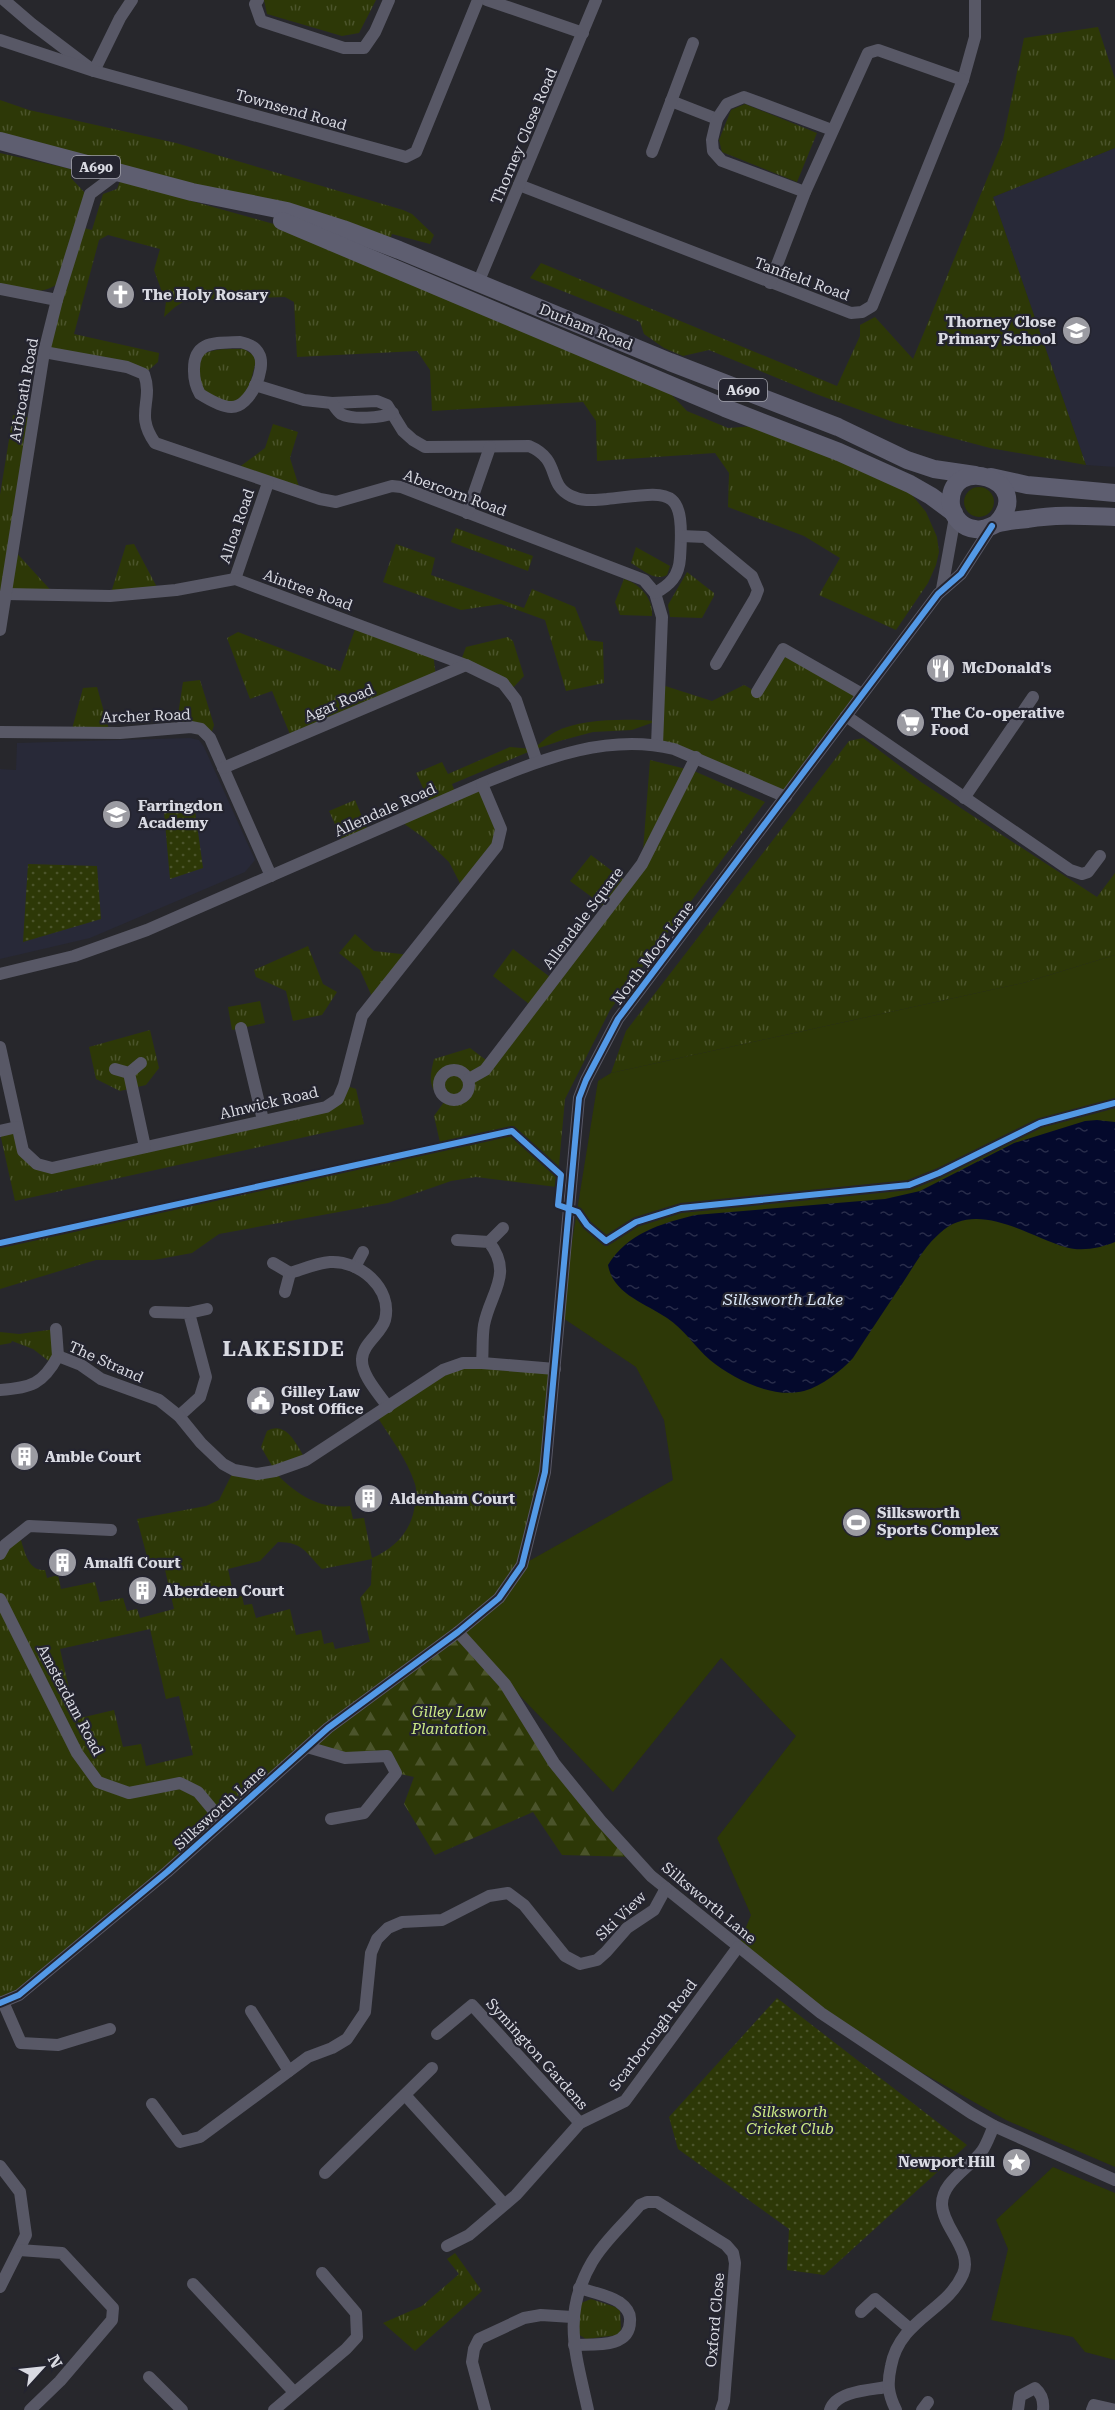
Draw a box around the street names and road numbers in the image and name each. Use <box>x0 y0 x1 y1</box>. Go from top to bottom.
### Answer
street label: Thorney Close Road <box>487 65 561 207</box>
street label: Townsend Road <box>233 85 349 135</box>
road number: A690 <box>72 156 120 178</box>
street label: Tanfield Road <box>752 253 852 305</box>
street label: Durham Road <box>537 300 636 354</box>
street label: Arbroath Road <box>6 336 42 443</box>
road number: A690 <box>719 379 767 401</box>
street label: Abercorn Road <box>401 466 510 520</box>
street label: Alloa Road <box>216 486 258 566</box>
street label: Aintree Road <box>261 566 355 615</box>
street label: Agar Road <box>301 680 377 726</box>
street label: Archer Road <box>101 705 191 727</box>
street label: Allendale Road <box>331 779 439 840</box>
street label: Allendale Square <box>539 863 627 973</box>
street label: North Moor Lane <box>608 898 698 1008</box>
street label: Alnwick Road <box>218 1083 320 1123</box>
street label: The Strand <box>66 1337 147 1387</box>
street label: Amsterdam Road <box>33 1641 107 1759</box>
street label: Silksworth Lane <box>170 1762 270 1854</box>
street label: Silksworth Lane <box>658 1858 760 1948</box>
street label: Ski View <box>592 1887 650 1944</box>
street label: Scarborough Road <box>605 1976 701 2094</box>
street label: Symington Gardens <box>482 1995 592 2113</box>
street label: Oxford Close <box>702 2272 728 2368</box>

